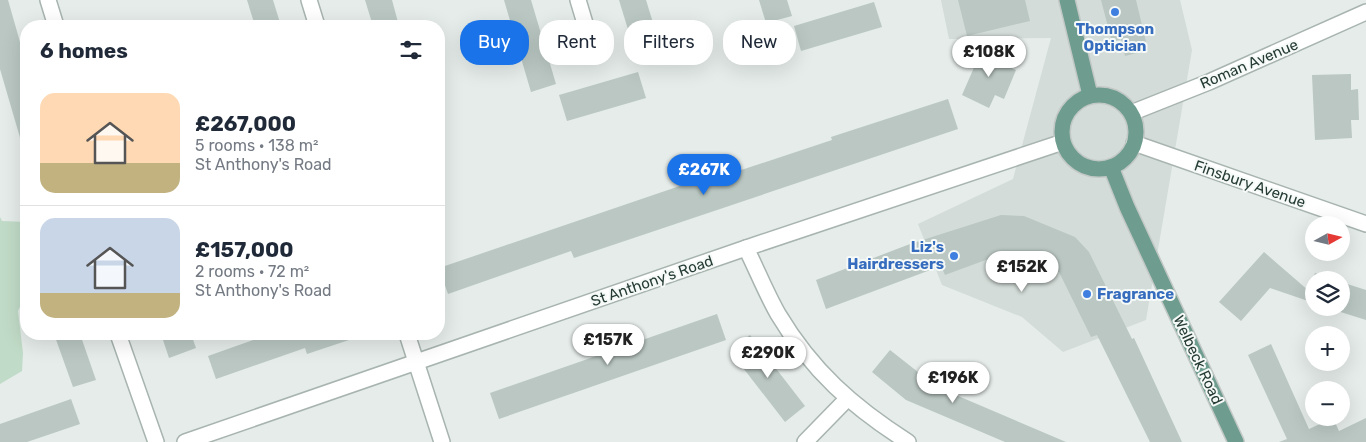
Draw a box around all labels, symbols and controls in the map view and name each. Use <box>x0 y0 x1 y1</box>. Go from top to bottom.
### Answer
marker: Thompson Optician <box>1109 6 1121 18</box>
chip: Buy <box>460 20 529 65</box>
chip: Rent <box>539 20 614 65</box>
chip: Filters <box>624 20 713 65</box>
chip: New <box>723 20 796 65</box>
place label: Thompson Optician <box>1076 20 1154 55</box>
street label: Roman Avenue <box>1197 35 1301 93</box>
icon: filters <box>397 36 425 64</box>
pin: £108K <box>954 36 1024 78</box>
text: 6 homes <box>40 38 128 63</box>
text: £108K <box>963 42 1015 61</box>
text: £267,000 <box>195 111 296 136</box>
icon: home <box>80 113 140 173</box>
text: 5 rooms · 138 m² <box>195 136 318 155</box>
pin: £267K <box>669 154 739 196</box>
text: St Anthony's Road <box>195 155 332 174</box>
street label: Finsbury Avenue <box>1192 157 1308 211</box>
text: £267K <box>678 160 730 179</box>
north arrow <box>1305 216 1350 261</box>
map controls <box>1305 216 1350 426</box>
text: £157,000 <box>195 237 294 262</box>
icon: home <box>80 238 140 298</box>
place label: Liz's Hairdressers <box>847 238 944 273</box>
marker: Liz's Hairdressers <box>948 250 960 262</box>
pin: £152K <box>987 250 1057 293</box>
street label: St Anthony's Road <box>589 252 715 310</box>
text: £152K <box>997 257 1047 276</box>
text: 2 rooms · 72 m² <box>195 262 309 281</box>
button: layers <box>1305 271 1350 316</box>
text: St Anthony's Road <box>195 281 332 300</box>
place label: Fragrance <box>1097 285 1174 303</box>
marker: Fragrance <box>1081 288 1093 300</box>
street label: Welbeck Road <box>1170 313 1226 407</box>
pin: £157K <box>573 324 643 366</box>
button: + <box>1305 326 1350 371</box>
text: £157K <box>583 330 633 349</box>
pin: £290K <box>733 336 803 379</box>
text: £290K <box>741 343 795 362</box>
pin: £196K <box>918 362 988 404</box>
text: £196K <box>928 368 978 387</box>
button: − <box>1305 381 1350 426</box>

